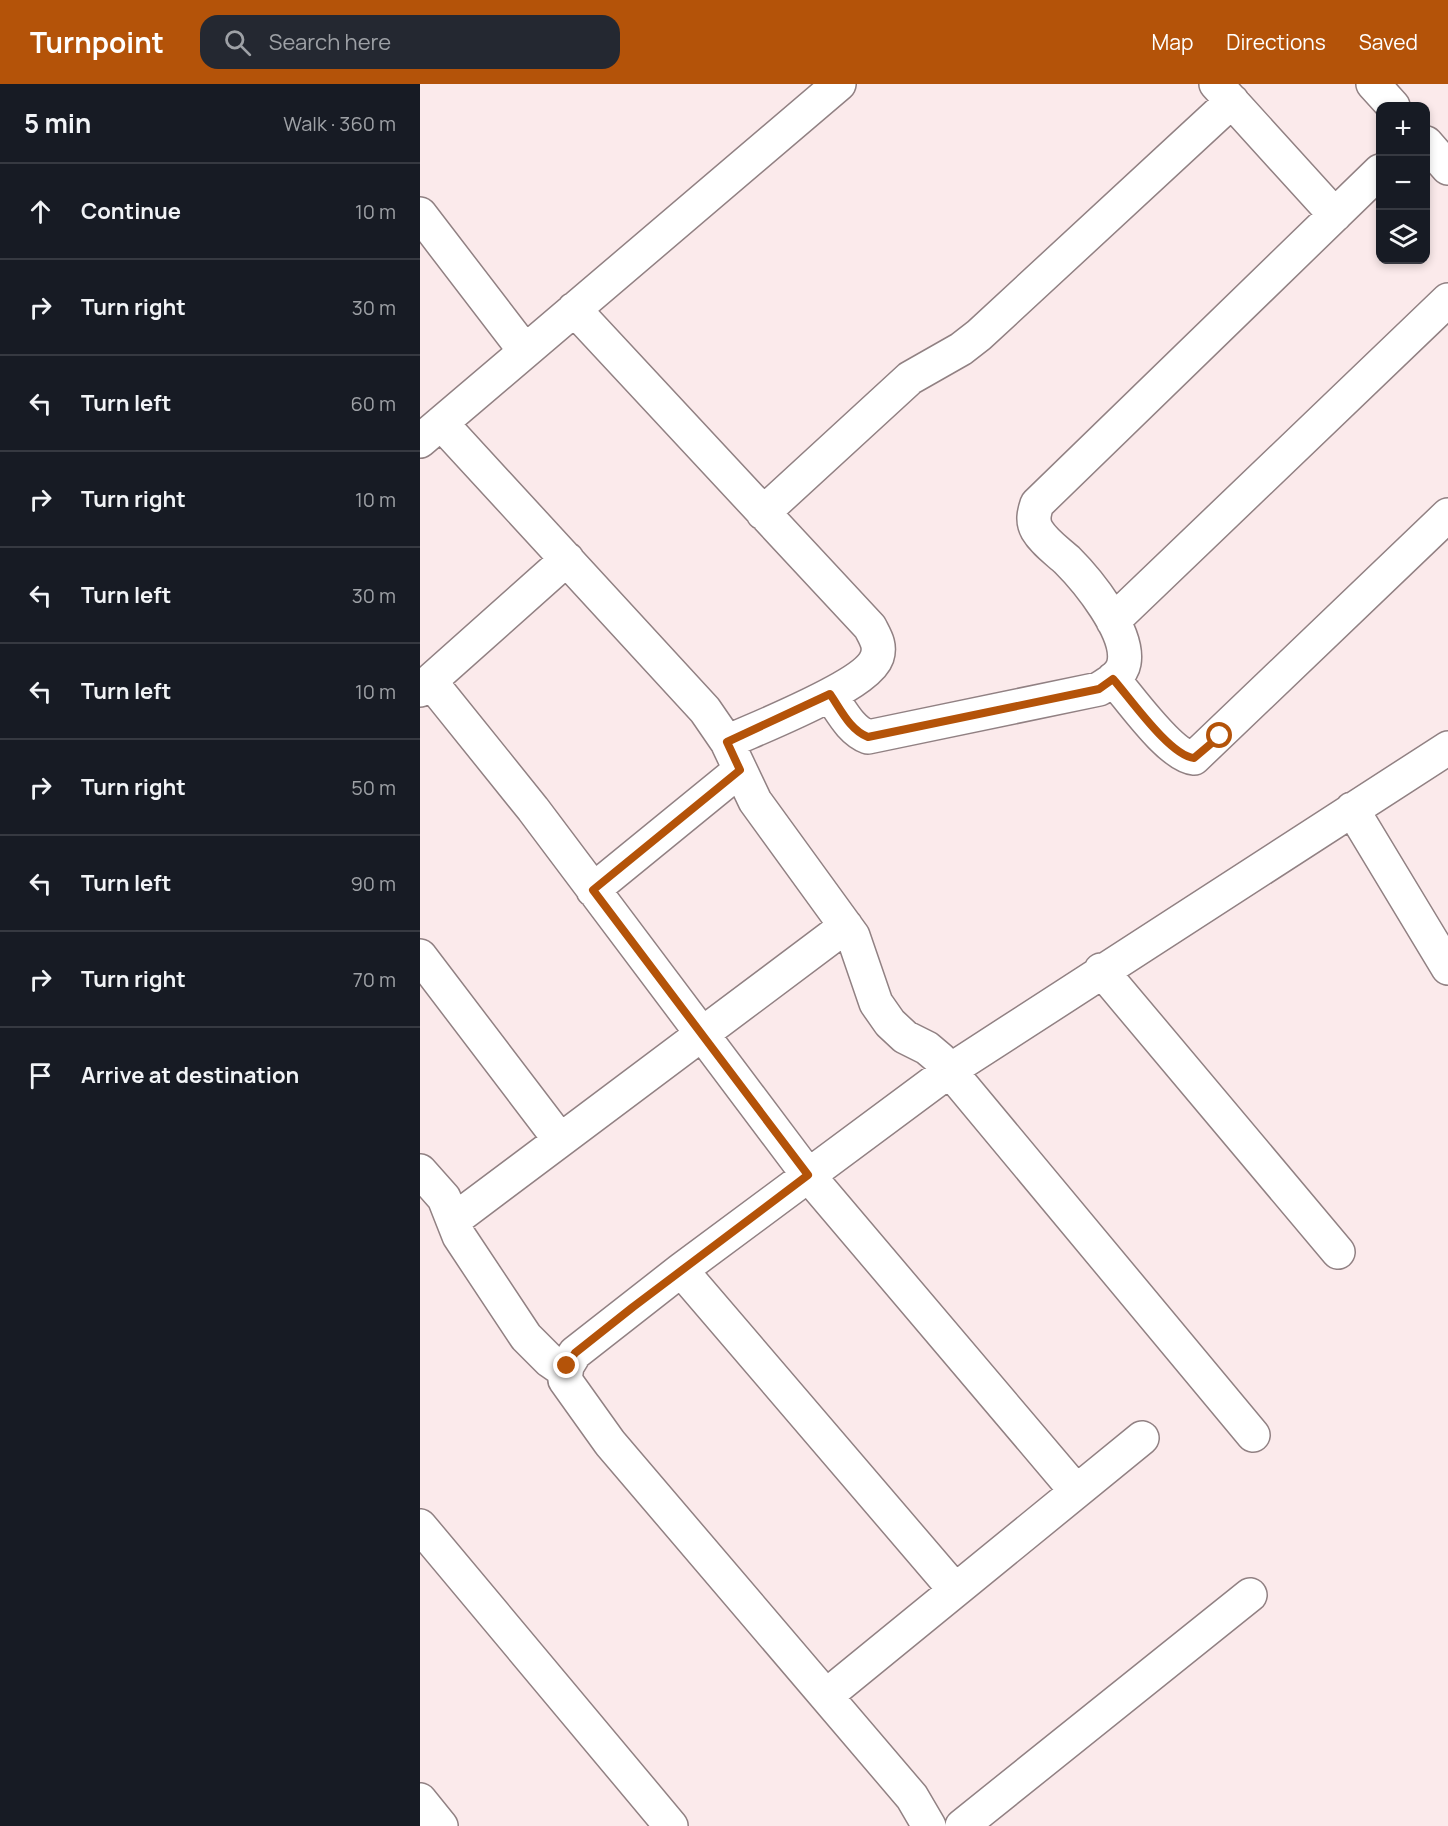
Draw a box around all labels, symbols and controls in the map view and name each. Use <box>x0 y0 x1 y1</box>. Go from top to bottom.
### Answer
search box <box>200 15 620 69</box>
text: Turnpoint <box>30 23 164 61</box>
icon: search <box>221 26 254 59</box>
text: Search here <box>269 27 391 57</box>
text: Map <box>1152 28 1193 56</box>
text: Directions <box>1226 28 1326 56</box>
text: Saved <box>1359 28 1418 56</box>
map controls <box>1376 102 1430 264</box>
button: + <box>1376 102 1430 156</box>
text: 5 min <box>24 105 91 141</box>
text: Walk · 360 m <box>283 110 396 137</box>
button: − <box>1376 156 1430 210</box>
icon: ahead <box>24 195 57 228</box>
text: Continue <box>81 196 181 226</box>
text: 10 m <box>355 198 396 225</box>
button: layers <box>1376 210 1430 264</box>
icon: right <box>24 291 57 324</box>
text: Turn right <box>81 292 186 322</box>
text: 30 m <box>352 294 396 321</box>
icon: left <box>24 387 57 420</box>
text: Turn left <box>81 388 171 418</box>
text: 60 m <box>350 390 396 417</box>
icon: right <box>24 483 57 516</box>
text: Turn right <box>81 484 186 514</box>
text: 10 m <box>355 486 396 513</box>
icon: left <box>24 579 57 612</box>
text: Turn left <box>81 580 171 610</box>
text: 30 m <box>352 582 396 609</box>
icon: left <box>24 675 57 708</box>
text: Turn left <box>81 676 171 706</box>
text: 10 m <box>355 678 396 705</box>
route start <box>1206 722 1232 748</box>
icon: right <box>24 771 57 804</box>
text: Turn right <box>81 772 186 802</box>
text: 50 m <box>351 774 396 801</box>
icon: left <box>24 867 57 900</box>
text: Turn left <box>81 868 171 898</box>
text: 90 m <box>350 870 396 897</box>
icon: right <box>24 963 57 996</box>
text: Turn right <box>81 964 186 994</box>
text: 70 m <box>353 966 396 993</box>
icon: arrive <box>24 1059 57 1092</box>
text: Arrive at destination <box>81 1060 299 1090</box>
route end <box>553 1352 579 1378</box>

